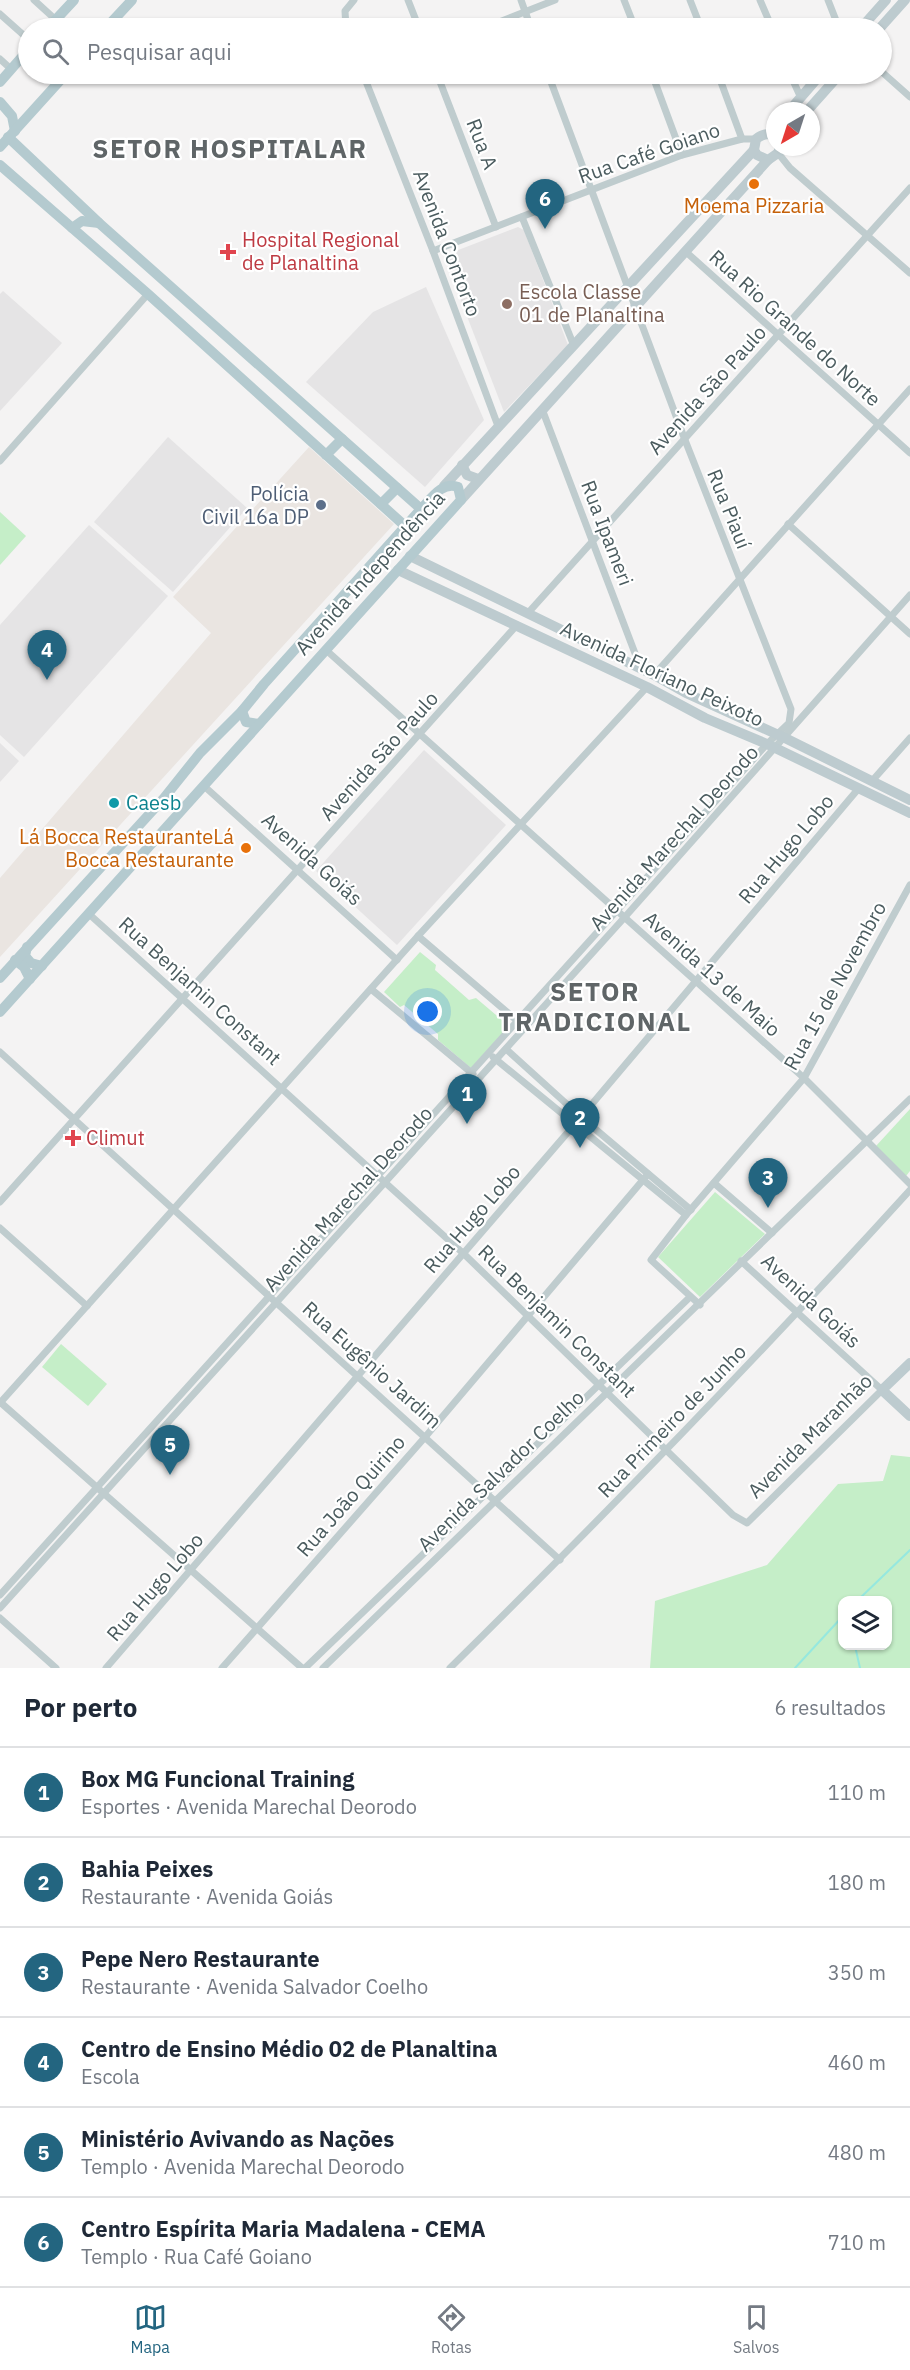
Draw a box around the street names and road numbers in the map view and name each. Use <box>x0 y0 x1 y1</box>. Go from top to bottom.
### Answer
street label: Rua A <box>460 115 505 173</box>
street label: Rua Café Goiano <box>574 116 723 189</box>
street label: Avenida Contorto <box>407 166 488 320</box>
street label: Rua Rio Grande do Norte <box>704 243 887 412</box>
street label: Avenida São Paulo <box>641 319 772 460</box>
street label: Rua Piauí <box>701 465 758 553</box>
street label: Rua Ipameri <box>575 476 640 589</box>
street label: Avenida Independência <box>289 485 451 660</box>
street label: Avenida Floriano Peixoto <box>556 615 768 733</box>
street label: Avenida São Paulo <box>313 685 444 826</box>
street label: Avenida Marechal Deorodo <box>583 739 764 936</box>
street label: Rua Hugo Lobo <box>732 788 839 909</box>
street label: Avenida Goiás <box>256 806 369 911</box>
street label: Rua 15 de Novembro <box>777 897 892 1075</box>
street label: Avenida 13 de Maio <box>638 905 787 1042</box>
street label: Rua Benjamin Constant <box>113 910 287 1071</box>
street label: Avenida Marechal Deorodo <box>257 1100 438 1297</box>
street label: Rua Hugo Lobo <box>417 1159 526 1279</box>
street label: Rua Benjamin Constant <box>472 1238 642 1403</box>
street label: Avenida Goiás <box>756 1247 867 1354</box>
street label: Rua Eugênio Jardim <box>297 1295 448 1434</box>
street label: Rua Primeiro de Junho <box>591 1338 752 1503</box>
street label: Avenida Maranhão <box>741 1367 878 1504</box>
street label: Avenida Salvador Coelho <box>412 1384 590 1557</box>
street label: Rua João Quirino <box>290 1429 411 1562</box>
street label: Rua Hugo Lobo <box>100 1527 209 1647</box>

